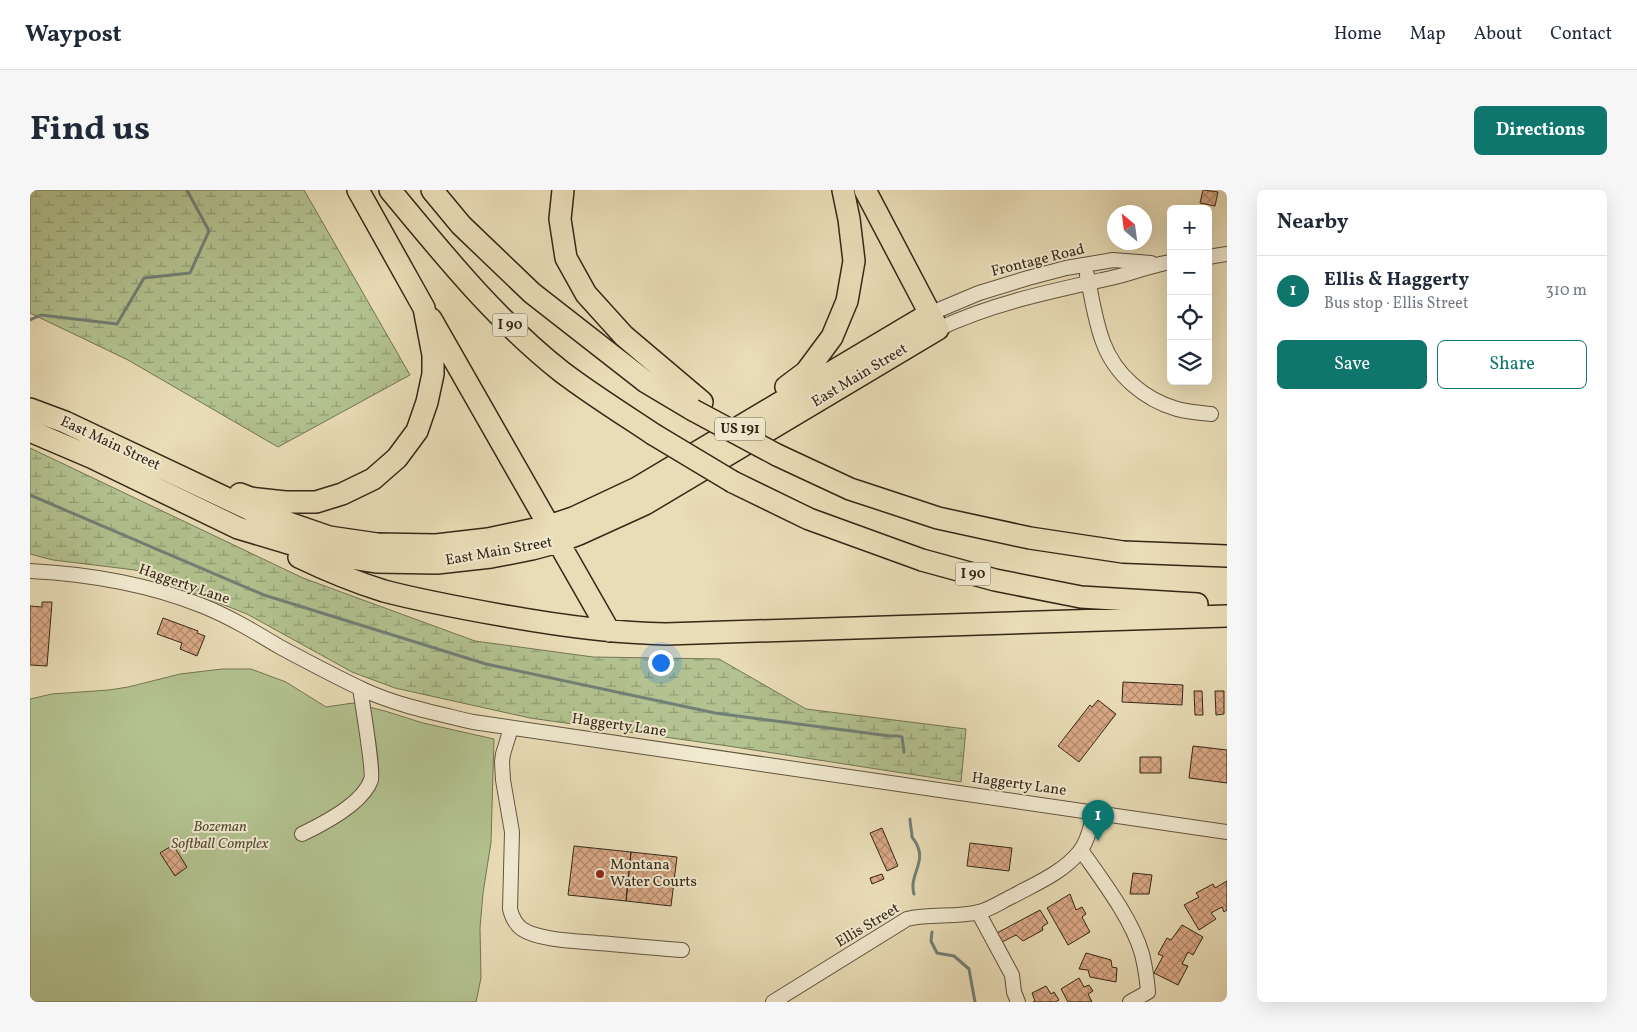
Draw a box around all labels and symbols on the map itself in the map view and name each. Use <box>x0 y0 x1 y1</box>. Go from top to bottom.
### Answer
north arrow <box>1107 205 1152 250</box>
street label: Frontage Road <box>989 239 1087 283</box>
road number: I 90 <box>492 314 528 336</box>
street label: East Main Street <box>808 339 912 413</box>
street label: East Main Street <box>56 412 164 476</box>
road number: US 191 <box>715 418 765 440</box>
street label: East Main Street <box>444 532 554 572</box>
street label: Haggerty Lane <box>135 560 233 610</box>
road number: I 90 <box>956 562 990 586</box>
your location <box>648 650 674 676</box>
street label: Haggerty Lane <box>570 709 668 743</box>
street label: Haggerty Lane <box>970 768 1068 802</box>
pin: 1 <box>1082 800 1114 841</box>
park label: Bozeman Softball Complex <box>171 817 269 855</box>
place label: Montana Water Courts <box>610 855 697 893</box>
marker: Montana Water Courts <box>594 868 606 880</box>
street label: Ellis Street <box>832 899 904 953</box>

